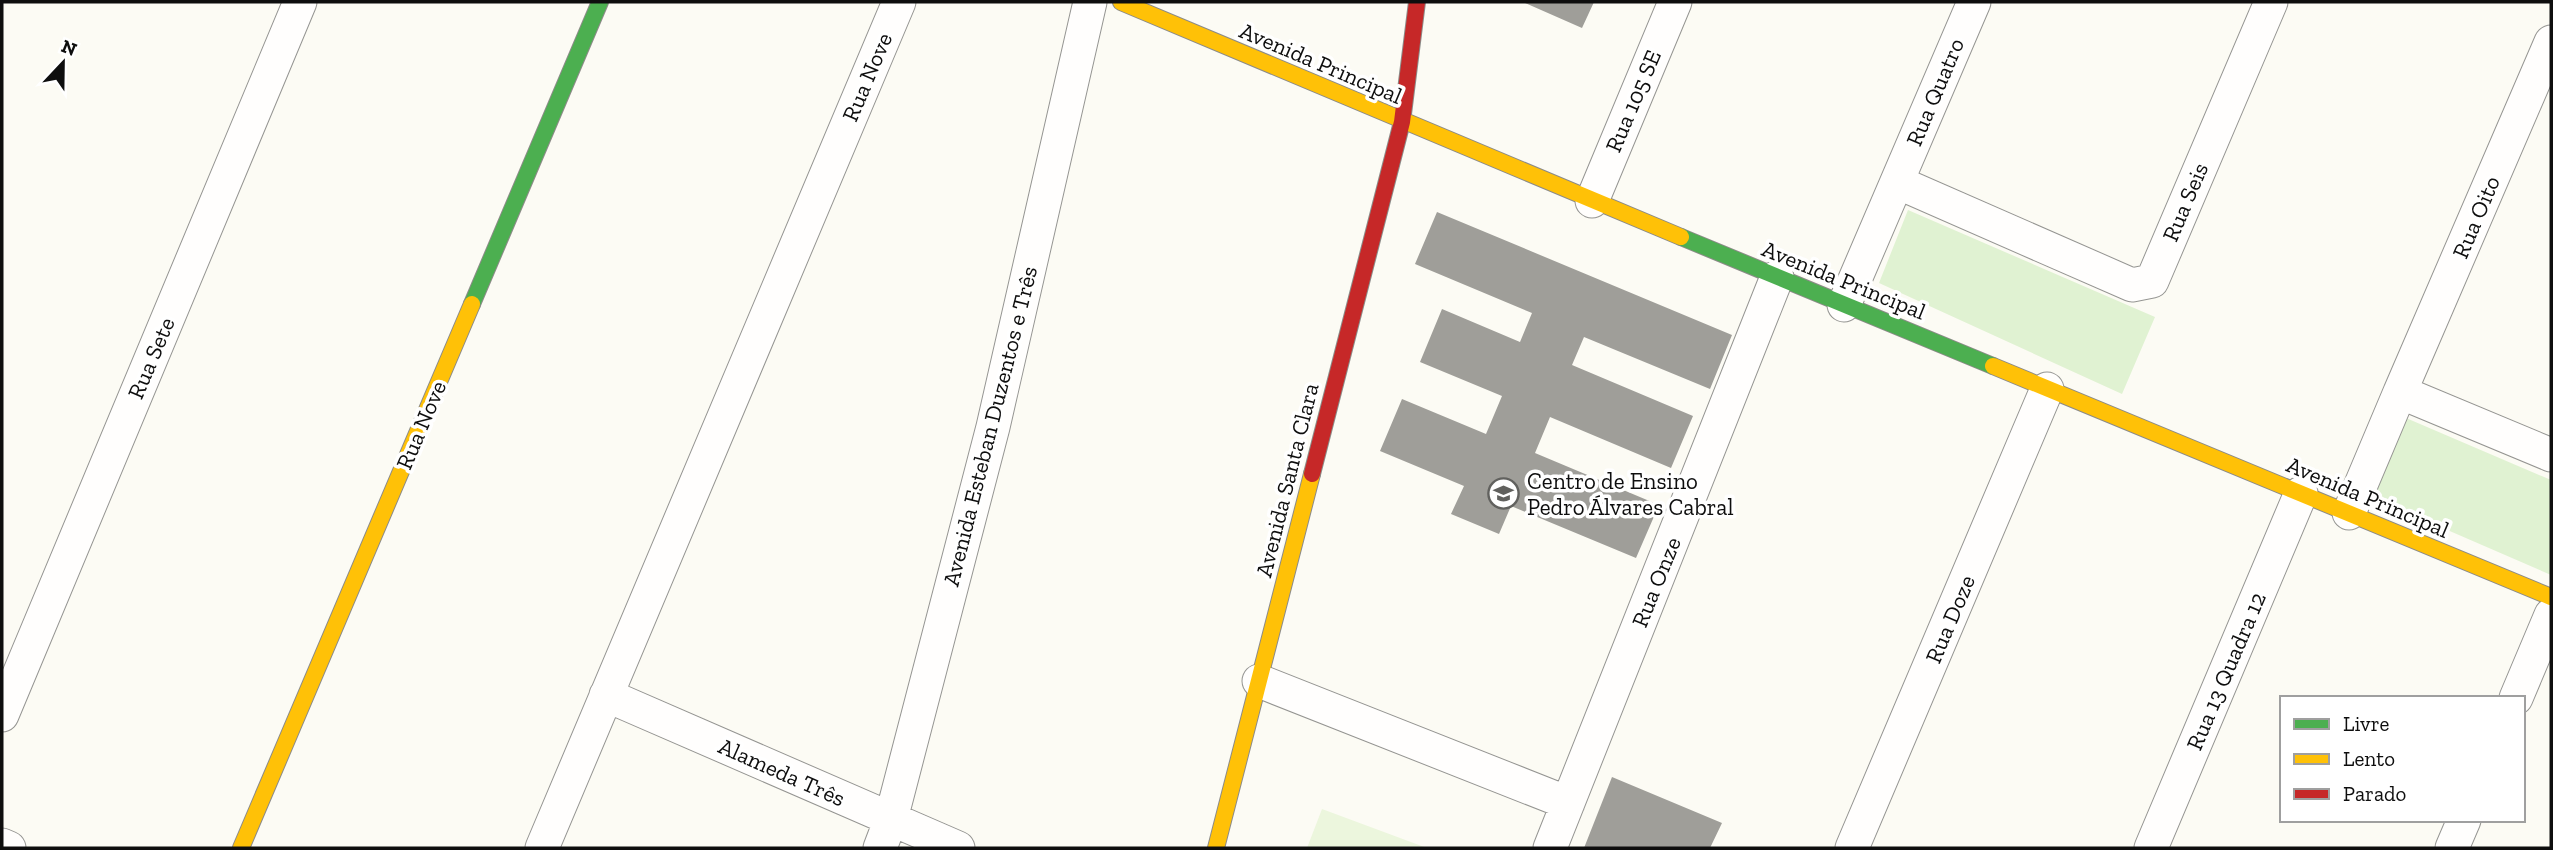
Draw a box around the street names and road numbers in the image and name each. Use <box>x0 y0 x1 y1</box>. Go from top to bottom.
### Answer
street label: Avenida Principal <box>1235 16 1407 110</box>
street label: Rua Nove <box>836 29 898 125</box>
street label: Rua Quatro <box>1900 34 1970 150</box>
street label: Rua 105 SE <box>1599 46 1667 156</box>
street label: Rua Seis <box>2156 158 2214 246</box>
street label: Rua Oito <box>2446 172 2506 262</box>
street label: Avenida Principal <box>1758 234 1930 326</box>
street label: Avenida Esteban Duzentos e Três <box>937 263 1043 589</box>
street label: Rua Sete <box>121 313 181 403</box>
street label: Rua Nove <box>390 377 452 473</box>
street label: Avenida Santa Clara <box>1249 380 1325 580</box>
street label: Avenida Principal <box>2282 450 2454 544</box>
street label: Rua Onze <box>1625 533 1687 631</box>
street label: Rua Doze <box>1919 571 1981 667</box>
street label: Rua 13 Quadra 12 <box>2180 588 2272 754</box>
street label: Alameda Três <box>714 732 850 812</box>

